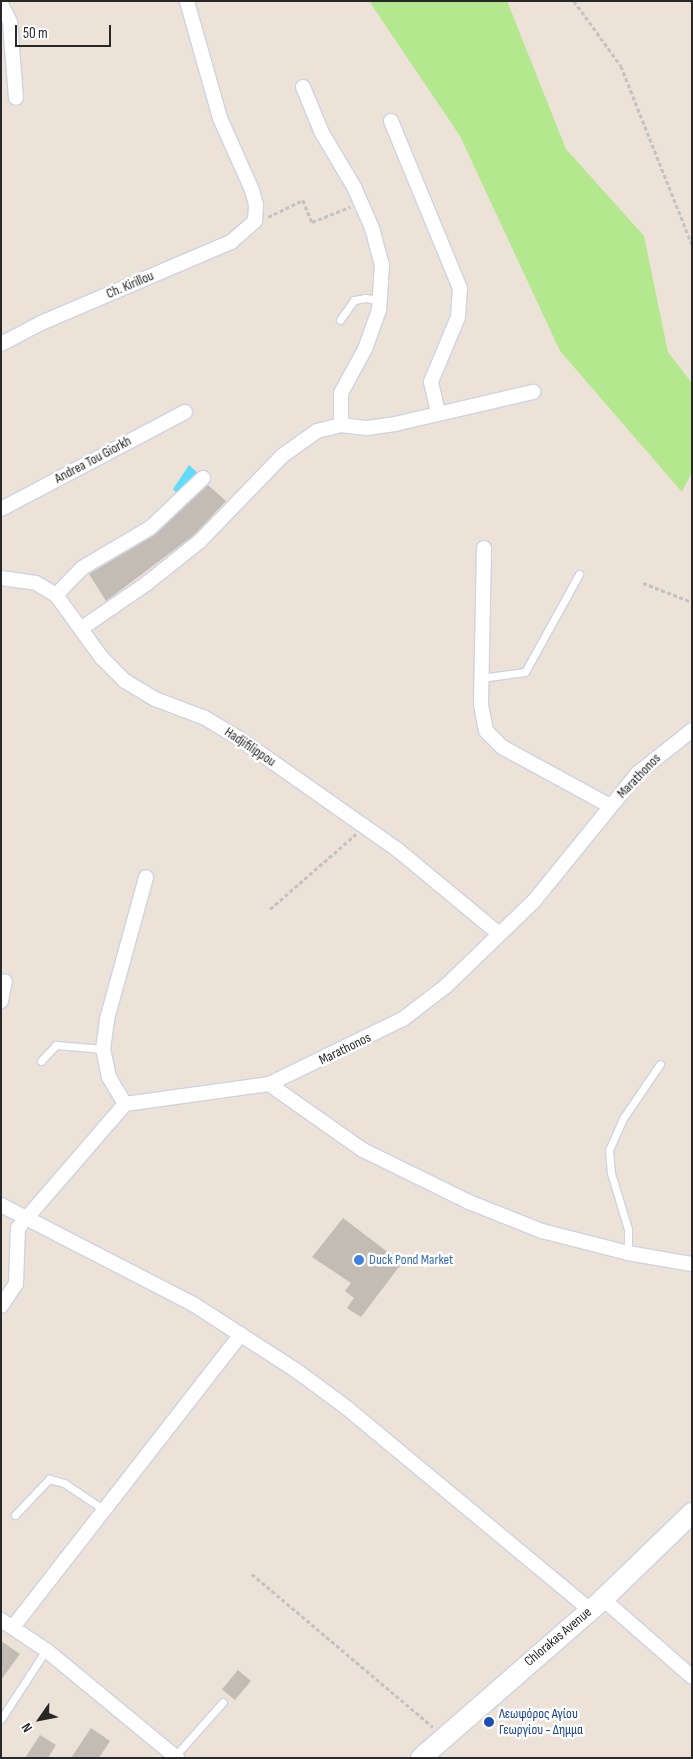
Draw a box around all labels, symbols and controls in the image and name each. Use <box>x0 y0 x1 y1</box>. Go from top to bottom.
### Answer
scale bar <box>18 15 114 47</box>
text: 50 m <box>23 24 48 43</box>
street label: Ch. Kirillou <box>104 267 156 303</box>
street label: Andrea Tou Giorkh <box>52 433 134 487</box>
street label: Hadjifilippou <box>221 724 279 770</box>
street label: Marathonos <box>614 750 664 802</box>
street label: Marathonos <box>316 1029 374 1069</box>
place label: Duck Pond Market <box>369 1252 453 1268</box>
marker: Duck Pond Market <box>353 1254 365 1266</box>
street label: Chlorakas Avenue <box>521 1604 595 1670</box>
north arrow <box>15 1694 65 1744</box>
place label: Λεωφόρος Αγίου Γεωργίου - Δημμα <box>499 1706 583 1738</box>
marker: Λεωφόρος Αγίου Γεωργίου - Δημμα <box>483 1716 495 1728</box>
text: N <box>18 1720 36 1735</box>

